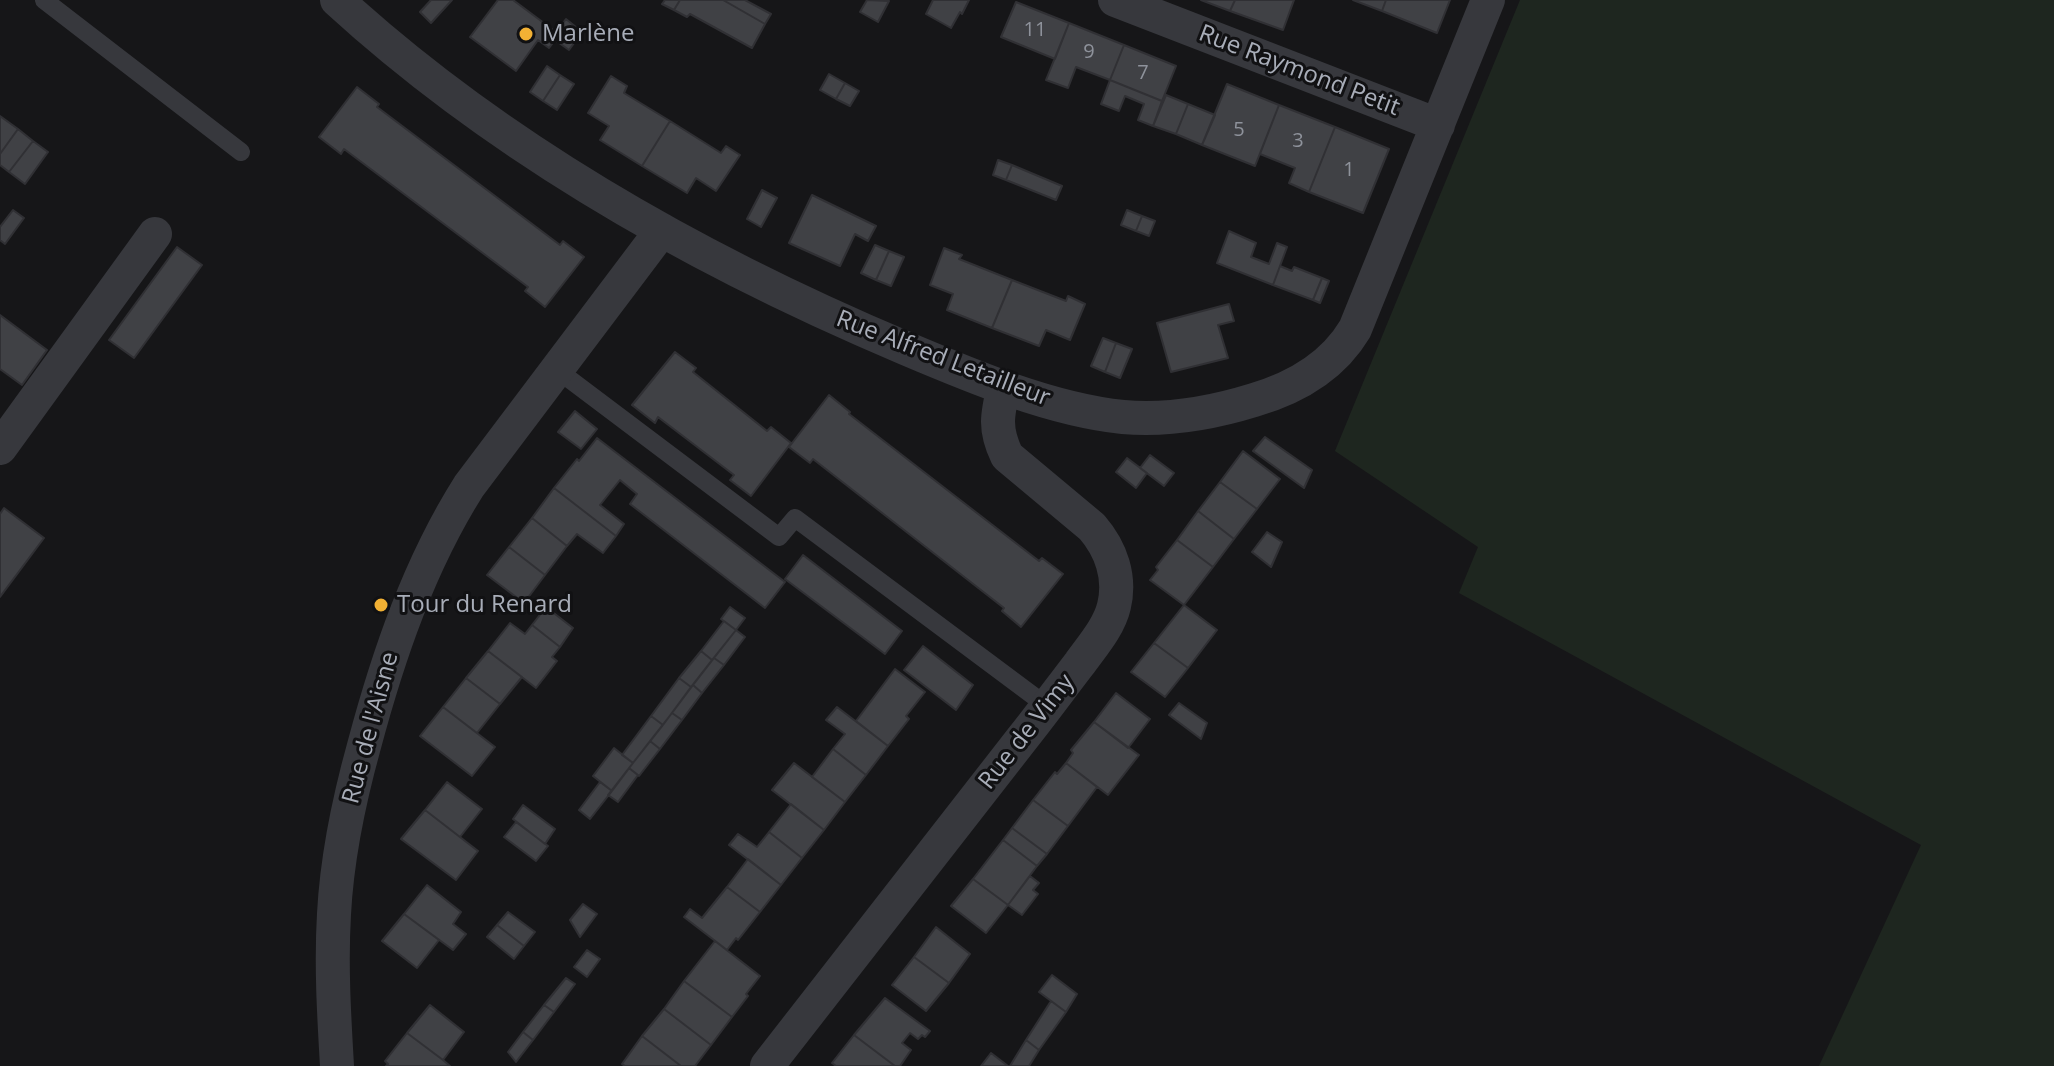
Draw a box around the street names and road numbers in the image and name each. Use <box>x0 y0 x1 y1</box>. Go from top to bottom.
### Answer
street label: Rue Raymond Petit <box>1195 19 1403 123</box>
street label: Rue Alfred Letailleur <box>832 305 1054 413</box>
street label: Rue de l'Aisne <box>337 649 405 807</box>
street label: Rue de Vimy <box>973 669 1081 795</box>

